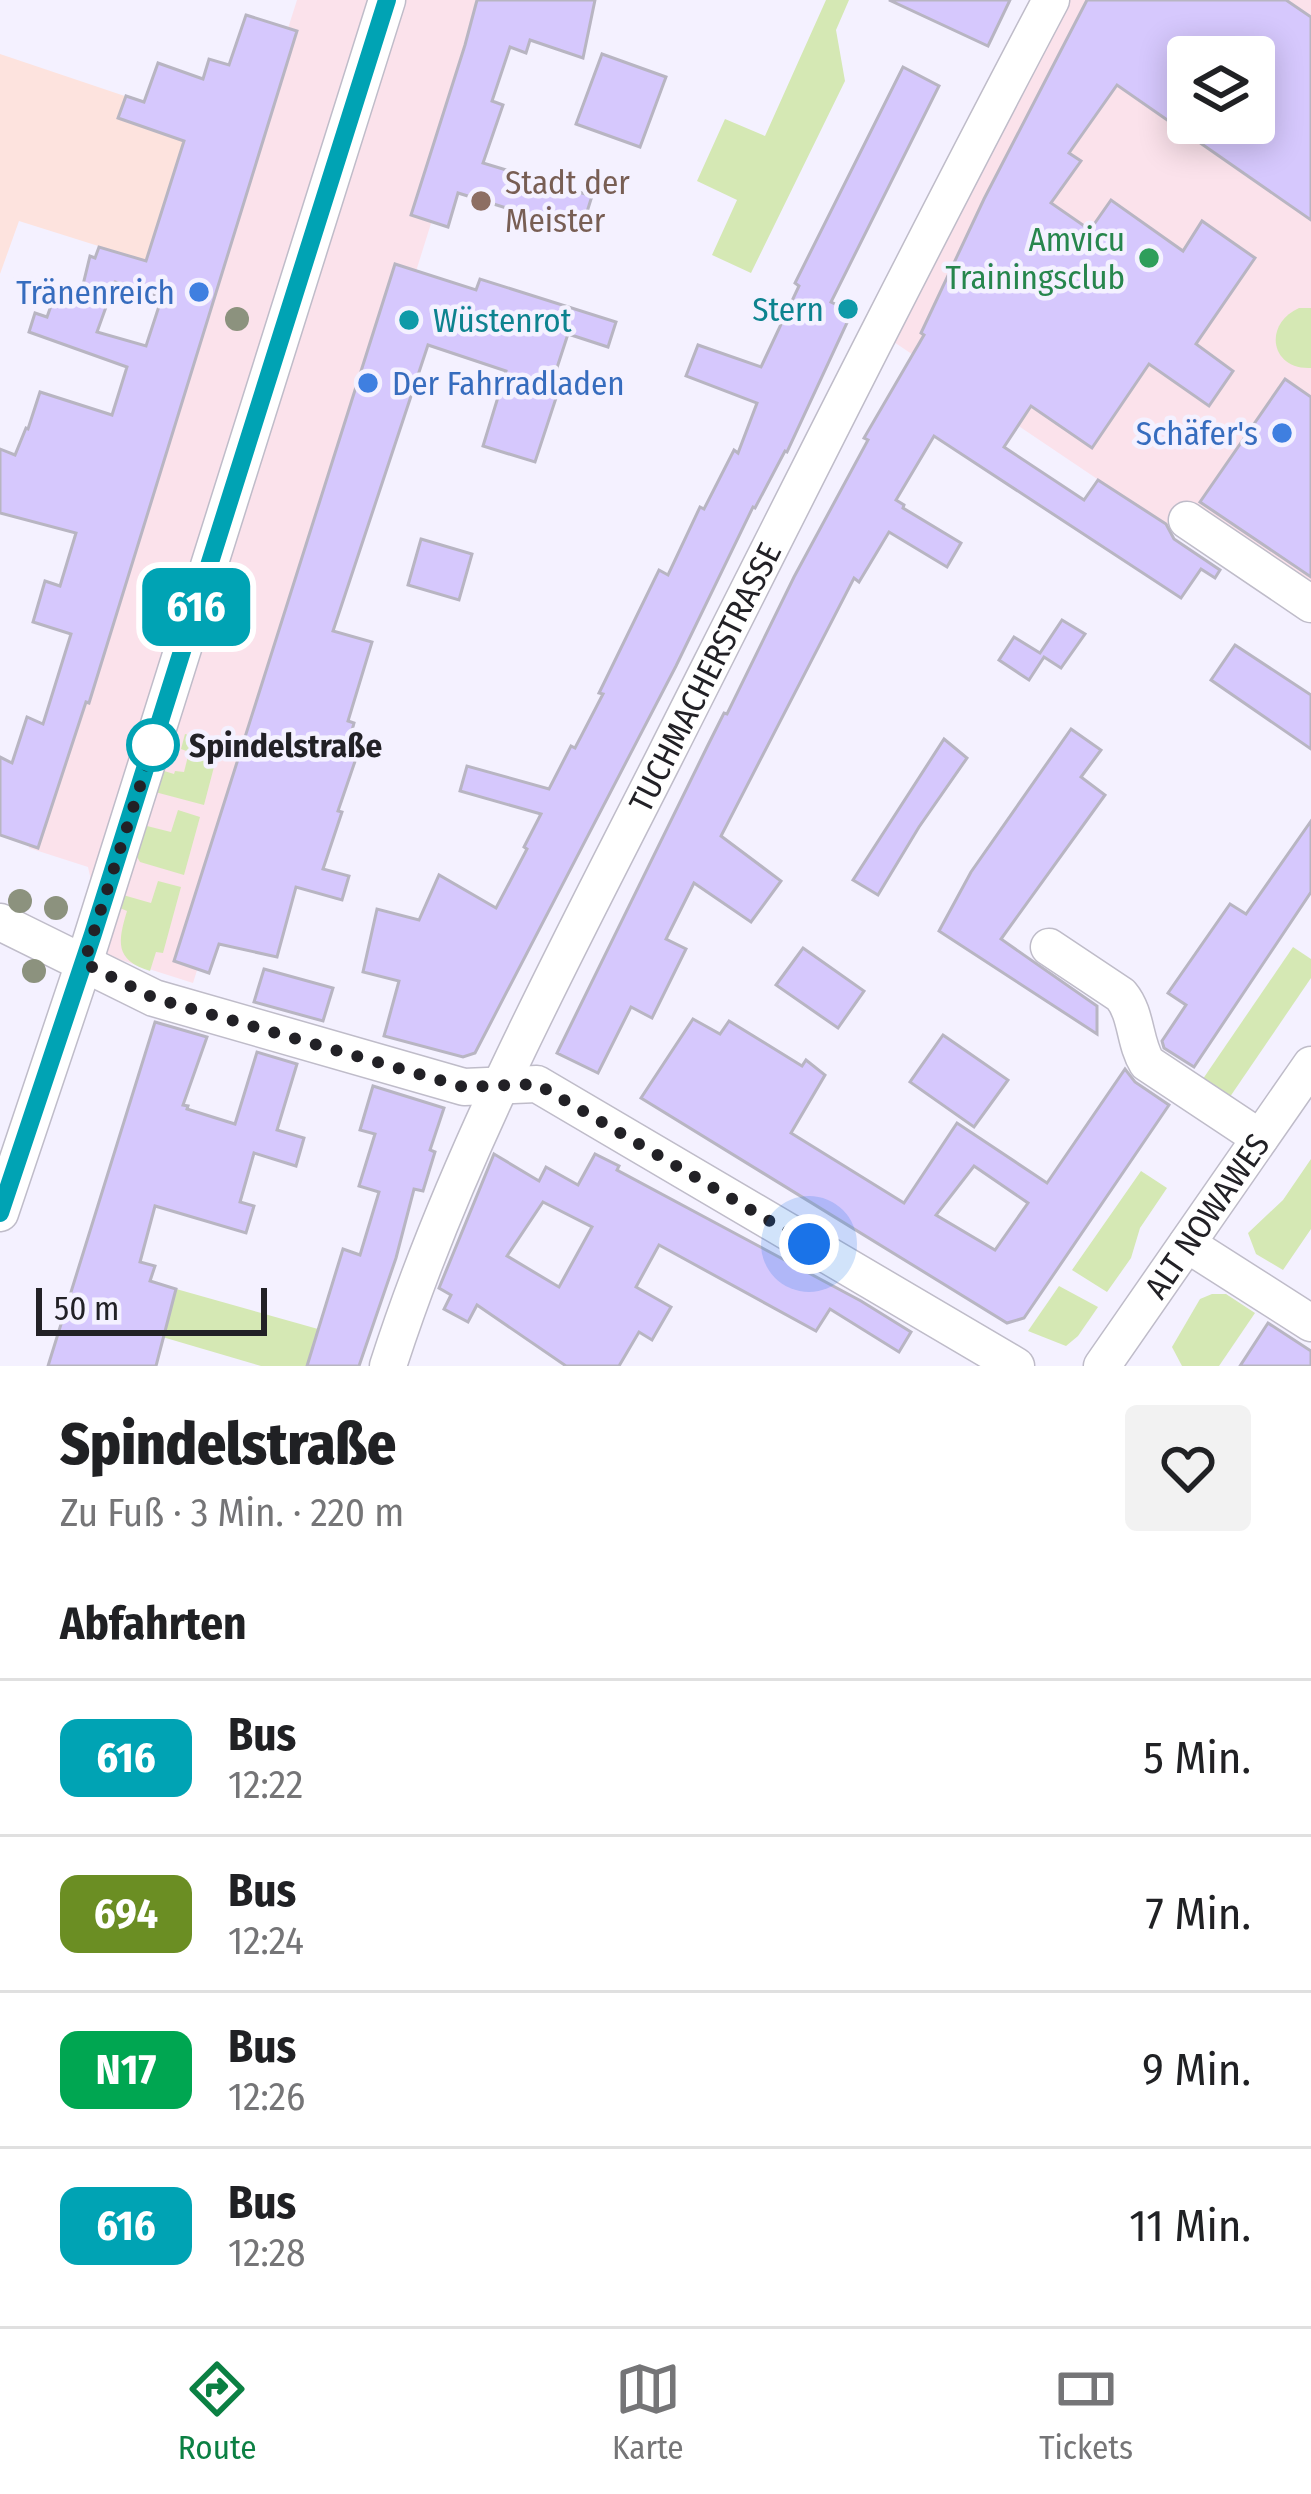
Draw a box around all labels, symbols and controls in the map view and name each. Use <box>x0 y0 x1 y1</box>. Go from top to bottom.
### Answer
map controls <box>1167 36 1275 144</box>
button: layers <box>1167 36 1275 144</box>
place label: Stadt der Meister <box>505 163 630 241</box>
marker: Stadt der Meister <box>468 188 494 214</box>
place label: Amvicu Trainingsclub <box>946 220 1125 298</box>
marker: Amvicu Trainingsclub <box>1136 245 1162 271</box>
place label: Tränenreich <box>16 273 175 313</box>
marker: Tränenreich <box>186 279 212 305</box>
place label: Stern <box>752 290 824 330</box>
marker: Stern <box>835 296 861 322</box>
place label: Wüstenrot <box>433 301 572 341</box>
marker: Wüstenrot <box>396 307 422 333</box>
place label: Der Fahrradladen <box>392 364 625 404</box>
marker: Der Fahrradladen <box>355 370 381 396</box>
place label: Schäfer's <box>1136 414 1258 454</box>
marker: Schäfer's <box>1269 420 1295 446</box>
street label: TUCHMACHERSTRASSE <box>621 536 790 819</box>
line badge: 616 <box>127 568 265 646</box>
text: 616 <box>166 582 226 632</box>
marker: Spindelstraße <box>128 720 178 770</box>
place label: Spindelstraße <box>189 726 382 766</box>
street label: ALT NOWAWES <box>1136 1126 1278 1306</box>
your location <box>779 1214 839 1274</box>
scale bar <box>36 1282 267 1335</box>
text: 50 m <box>54 1289 119 1329</box>
button: heart <box>1125 1405 1251 1531</box>
text: Spindelstraße <box>60 1411 396 1479</box>
text: Zu Fuß · 3 Min. · 220 m <box>60 1490 404 1536</box>
text: Abfahrten <box>60 1597 247 1651</box>
text: Bus <box>228 1708 296 1762</box>
text: 5 Min. <box>1143 1731 1251 1785</box>
text: 616 <box>96 1733 156 1783</box>
text: 12:22 <box>228 1762 303 1808</box>
text: Bus <box>228 1864 296 1918</box>
text: 7 Min. <box>1146 1887 1251 1941</box>
text: 694 <box>94 1889 158 1939</box>
text: 12:24 <box>228 1918 304 1964</box>
text: Bus <box>228 2020 296 2074</box>
text: 9 Min. <box>1142 2043 1251 2097</box>
text: N17 <box>96 2045 156 2095</box>
text: 12:26 <box>228 2074 305 2120</box>
text: Bus <box>228 2176 296 2230</box>
text: 11 Min. <box>1129 2199 1251 2253</box>
text: 616 <box>96 2201 156 2251</box>
text: 12:28 <box>228 2230 305 2276</box>
tab: Route <box>178 2356 257 2468</box>
tab: Karte <box>612 2356 684 2468</box>
tab: Tickets <box>1039 2356 1133 2468</box>

